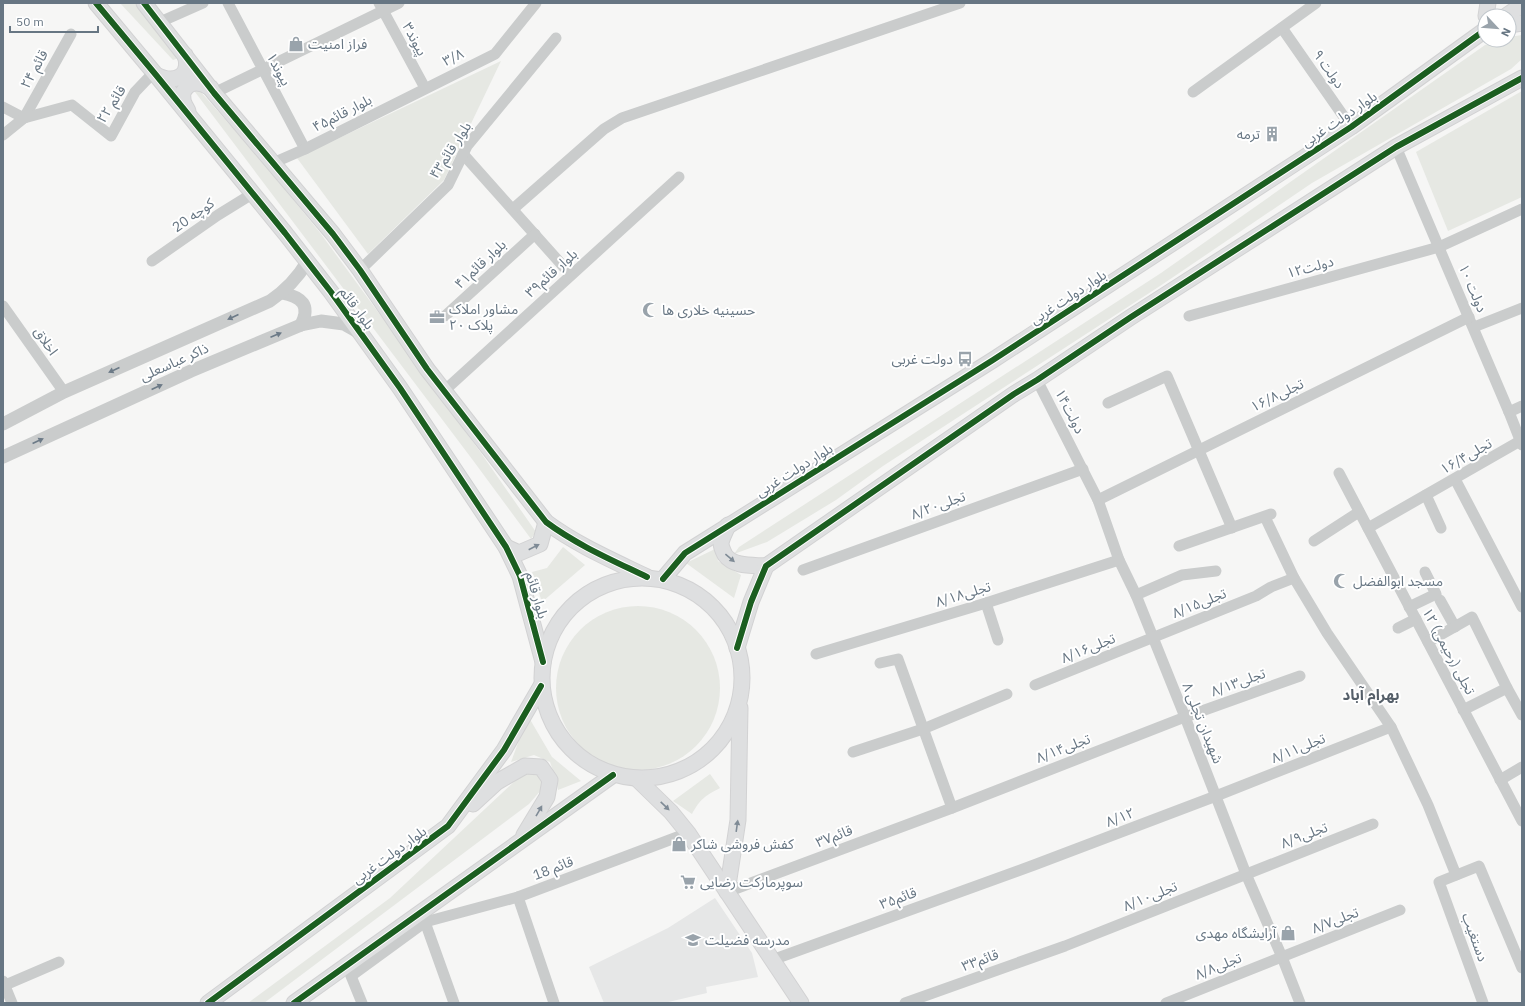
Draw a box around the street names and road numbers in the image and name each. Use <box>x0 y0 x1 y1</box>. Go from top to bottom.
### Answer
street label: پیوند۳ <box>398 19 431 59</box>
street label: ۳/۸ <box>439 44 467 70</box>
street label: ۹ دولت <box>1309 46 1349 92</box>
street label: ۲۴ قائم <box>16 47 54 92</box>
street label: پیوند۱ <box>262 49 295 89</box>
street label: قائم ۲۲ <box>92 82 131 127</box>
street label: بلوار دولت غربی <box>1298 87 1381 151</box>
street label: بلوار قائم۴۵ <box>309 90 376 137</box>
street label: بلوار قائم۴۳ <box>425 118 477 183</box>
street label: کوچه 20 <box>168 194 218 237</box>
street label: بلوار قائم۴۱ <box>450 235 511 294</box>
street label: بلوار قائم۳۹ <box>521 245 582 303</box>
street label: ۱۲دولت <box>1285 252 1336 282</box>
street label: ۱۰ دولت <box>1455 261 1491 315</box>
street label: بلوار دولت غربی <box>1026 265 1110 328</box>
street label: بلوار قائم <box>334 283 379 334</box>
street label: اخلاق <box>30 323 62 359</box>
street label: ذاکر عباسعلی <box>137 339 211 385</box>
street label: تجلی۱۶/۸ <box>1247 374 1307 416</box>
street label: ۱۴دولت <box>1051 386 1089 437</box>
street label: تجلی۱۶/۴ <box>1437 434 1495 478</box>
street label: بلوار دولت غربی <box>752 439 836 501</box>
street label: تجلی۸/۲۰ <box>908 487 968 523</box>
street label: بلوار قائم <box>520 569 552 621</box>
street label: تجلی۸/۱۸ <box>933 577 993 611</box>
street label: تجلی۸/۱۵ <box>1169 584 1229 622</box>
street label: ۱۲ تجلی (رحیمی) <box>1419 604 1479 698</box>
street label: تجلی۸/۱۶ <box>1058 629 1118 667</box>
street label: تجلی۸/۱۳ <box>1208 664 1268 700</box>
street label: شهیدان تجلی ۸ <box>1179 680 1227 766</box>
street label: تجلی۸‌/۱۴ <box>1033 729 1093 767</box>
street label: تجلی۸/۱۱ <box>1268 729 1328 767</box>
street label: ۸/۱۲ <box>1103 803 1137 831</box>
street label: تجلی۸/۹ <box>1278 818 1330 852</box>
street label: قائم۳۷ <box>813 821 856 853</box>
street label: بلوار دولت غربی <box>348 822 430 888</box>
street label: 18 قائم <box>530 852 577 886</box>
street label: تجلی۸/۱۰ <box>1120 877 1180 915</box>
street label: قائم۳۵ <box>877 883 920 915</box>
street label: تجلی۸/۷ <box>1309 903 1361 937</box>
street label: دستغیب <box>1458 910 1492 964</box>
street label: قائم۳۳ <box>959 945 1002 977</box>
street label: تجلی۸/۸ <box>1192 948 1244 984</box>

